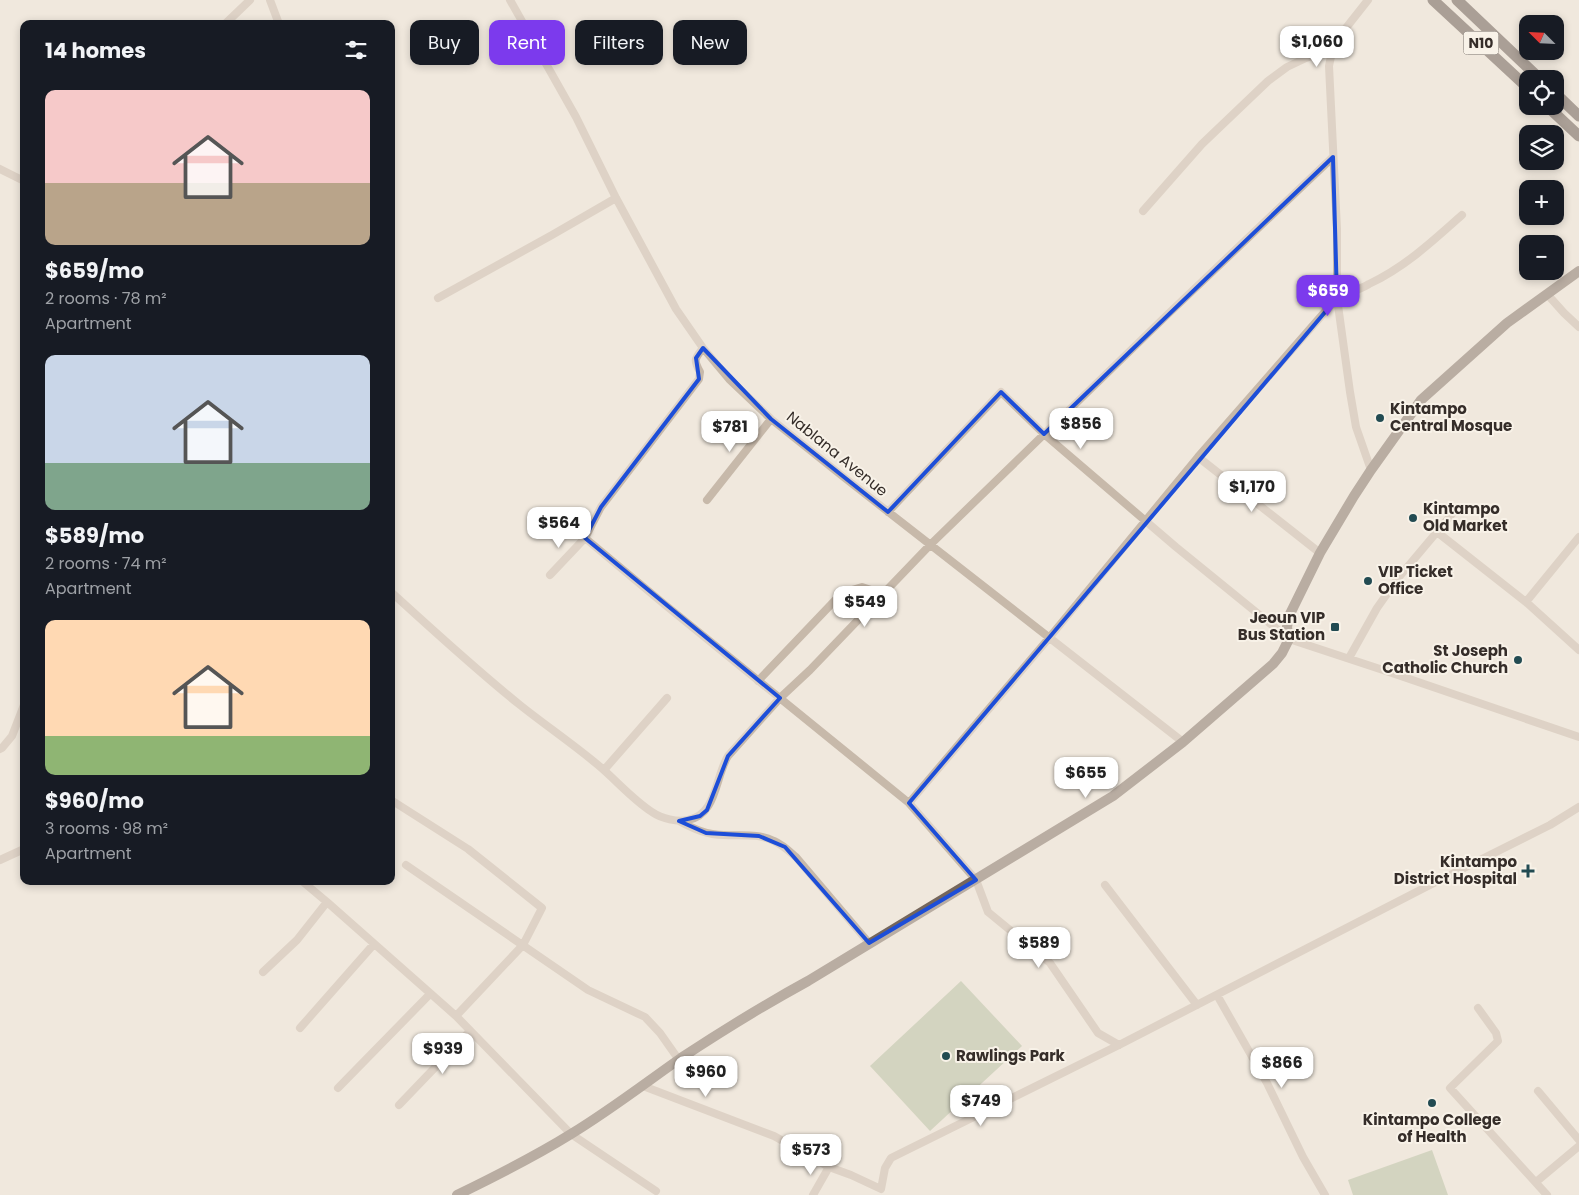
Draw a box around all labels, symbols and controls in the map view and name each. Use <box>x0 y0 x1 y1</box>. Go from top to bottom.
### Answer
north arrow <box>1519 15 1564 60</box>
map controls <box>1519 15 1564 280</box>
chip: Buy <box>410 20 479 65</box>
chip: Rent <box>489 20 565 65</box>
chip: Filters <box>575 20 663 65</box>
chip: New <box>673 20 747 65</box>
pin: $1,060 <box>1276 26 1358 68</box>
text: $1,060 <box>1291 30 1343 53</box>
road number: N10 <box>1464 32 1498 54</box>
text: 14 homes <box>45 36 146 65</box>
icon: filters <box>342 36 370 64</box>
button: locate <box>1519 70 1564 115</box>
icon: home <box>163 122 253 212</box>
button: layers <box>1519 125 1564 170</box>
button: + <box>1519 180 1564 225</box>
button: − <box>1519 235 1564 280</box>
text: $659/mo <box>45 256 144 285</box>
pin: $659 <box>1298 274 1358 317</box>
text: $659 <box>1308 279 1348 302</box>
text: 2 rooms · 78 m² <box>45 287 167 310</box>
text: Apartment <box>45 312 132 335</box>
icon: home <box>163 387 253 477</box>
place label: Kintampo Central Mosque <box>1390 398 1512 436</box>
street label: Nablana Avenue <box>782 406 892 501</box>
pin: $856 <box>1051 408 1111 450</box>
pin: $781 <box>700 410 760 453</box>
text: $856 <box>1060 412 1102 435</box>
marker: Kintampo Central Mosque <box>1374 412 1386 424</box>
text: $781 <box>712 415 748 438</box>
pin: $1,170 <box>1211 470 1293 513</box>
text: $1,170 <box>1229 475 1275 498</box>
place label: Kintampo Old Market <box>1423 498 1508 536</box>
pin: $564 <box>529 506 589 549</box>
text: $564 <box>538 511 580 534</box>
marker: Kintampo Old Market <box>1407 512 1419 524</box>
text: $589/mo <box>45 521 144 550</box>
text: 2 rooms · 74 m² <box>45 552 167 575</box>
place label: VIP Ticket Office <box>1378 561 1453 599</box>
marker: VIP Ticket Office <box>1362 575 1374 587</box>
text: Apartment <box>45 577 132 600</box>
pin: $549 <box>835 586 895 628</box>
text: $549 <box>844 590 886 613</box>
place label: Jeoun VIP Bus Station <box>1238 607 1325 645</box>
marker: Jeoun VIP Bus Station <box>1329 621 1341 633</box>
place label: St Joseph Catholic Church <box>1382 640 1508 678</box>
icon: home <box>163 652 253 742</box>
marker: St Joseph Catholic Church <box>1512 654 1524 666</box>
pin: $655 <box>1056 756 1116 799</box>
text: $655 <box>1065 761 1107 784</box>
text: $960/mo <box>45 786 144 815</box>
text: 3 rooms · 98 m² <box>45 817 168 840</box>
text: Apartment <box>45 842 132 865</box>
place label: Kintampo District Hospital <box>1394 851 1517 889</box>
marker: Kintampo District Hospital <box>1521 864 1535 878</box>
pin: $589 <box>1009 926 1069 969</box>
text: $589 <box>1018 931 1060 954</box>
pin: $939 <box>413 1032 473 1075</box>
text: $939 <box>423 1037 463 1060</box>
place label: Rawlings Park <box>956 1045 1066 1066</box>
pin: $866 <box>1252 1046 1312 1089</box>
marker: Rawlings Park <box>940 1050 952 1062</box>
text: $866 <box>1261 1051 1303 1074</box>
pin: $960 <box>676 1056 736 1098</box>
text: $960 <box>686 1060 727 1083</box>
pin: $749 <box>951 1084 1011 1127</box>
text: $749 <box>961 1089 1001 1112</box>
marker: Kintampo College of Health <box>1426 1097 1438 1109</box>
place label: Kintampo College of Health <box>1363 1109 1501 1147</box>
pin: $573 <box>781 1134 841 1176</box>
text: $573 <box>791 1138 831 1161</box>

